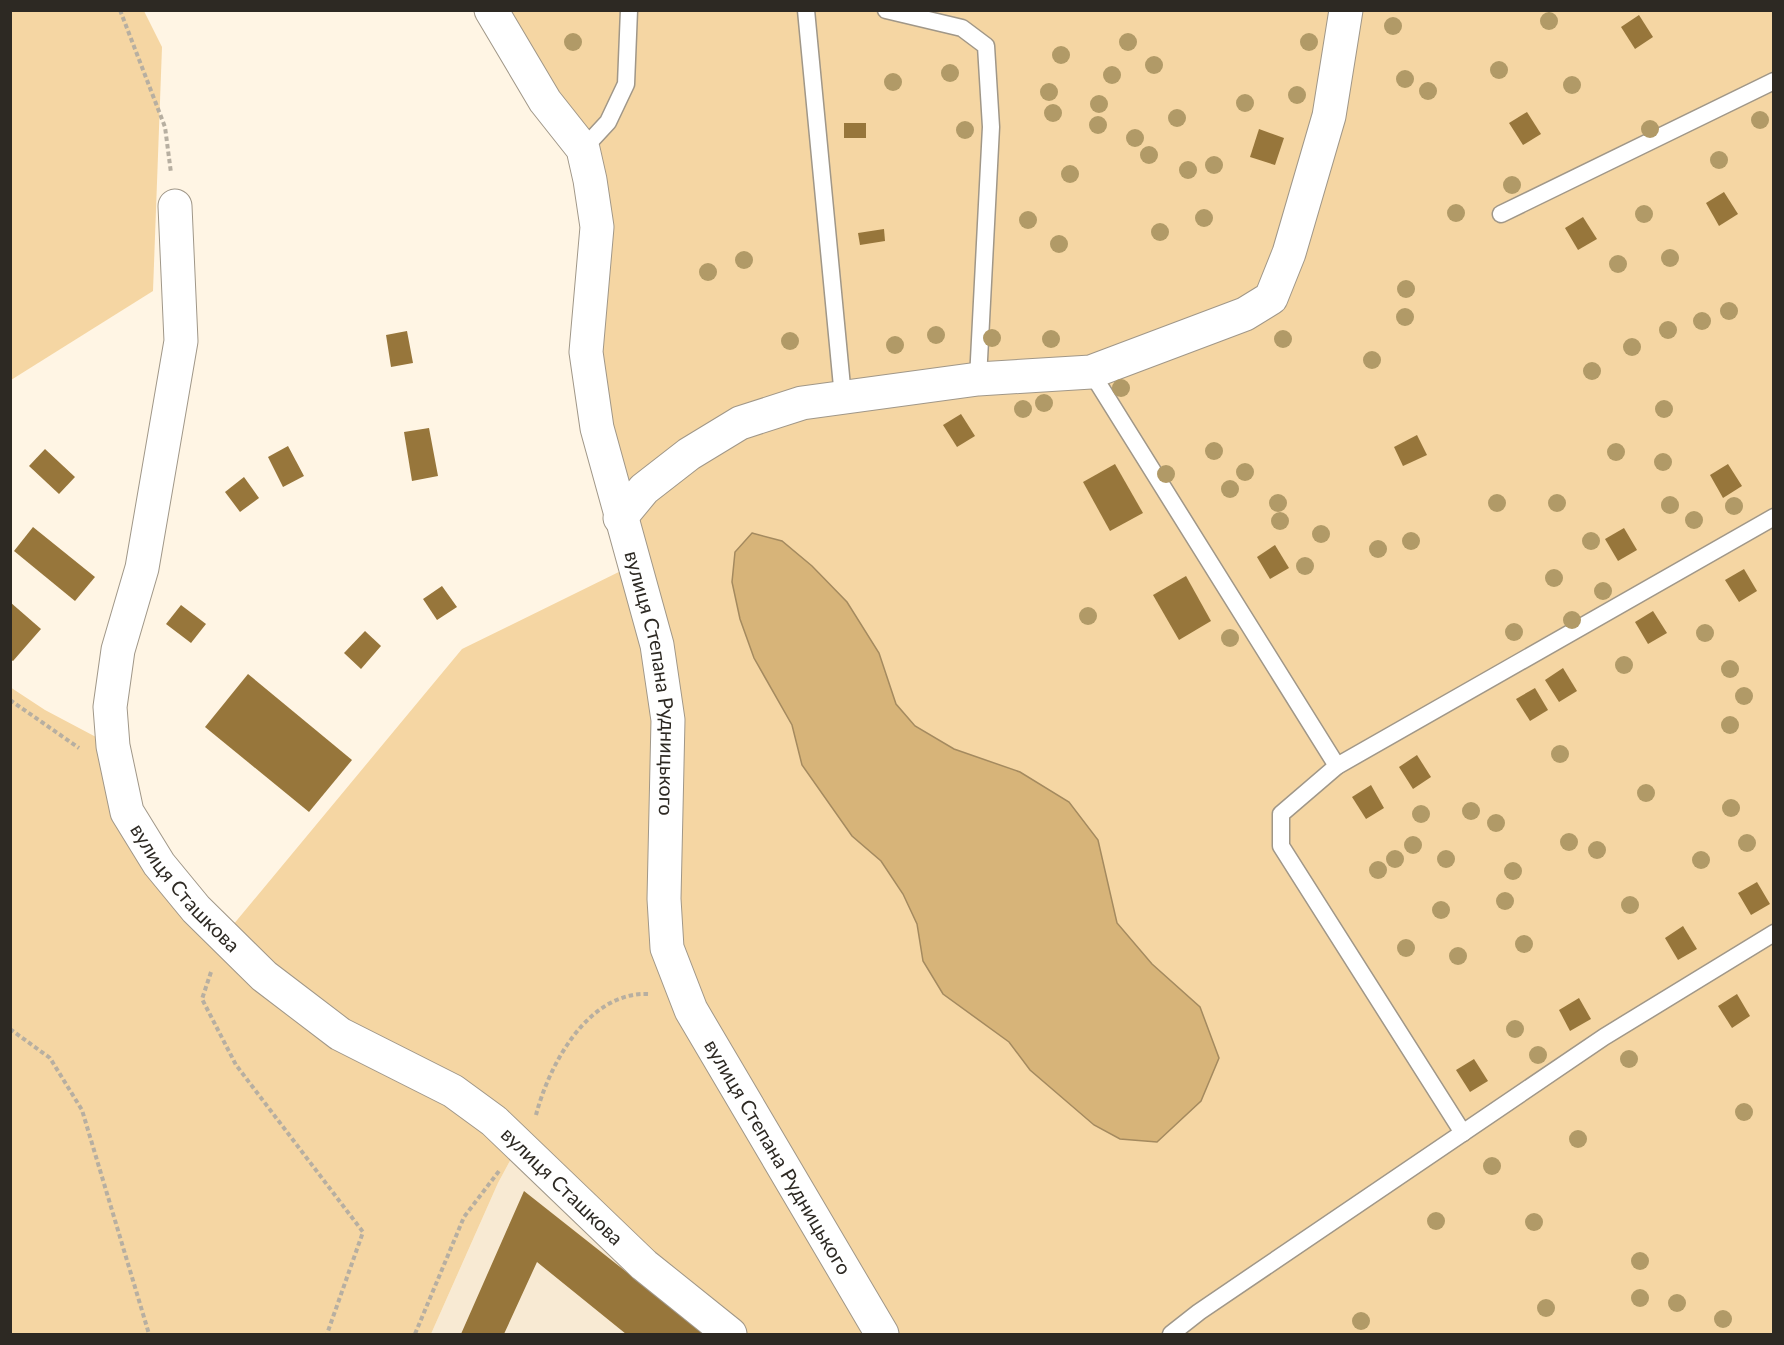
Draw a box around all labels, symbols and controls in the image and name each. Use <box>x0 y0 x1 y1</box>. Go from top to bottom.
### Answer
street label: вулиця Степана Рудницького <box>621 548 681 816</box>
street label: вулиця Сташкова <box>126 819 245 957</box>
street label: вулиця Степана Рудницького <box>700 1035 857 1279</box>
street label: вулиця Сташкова <box>497 1121 629 1250</box>

